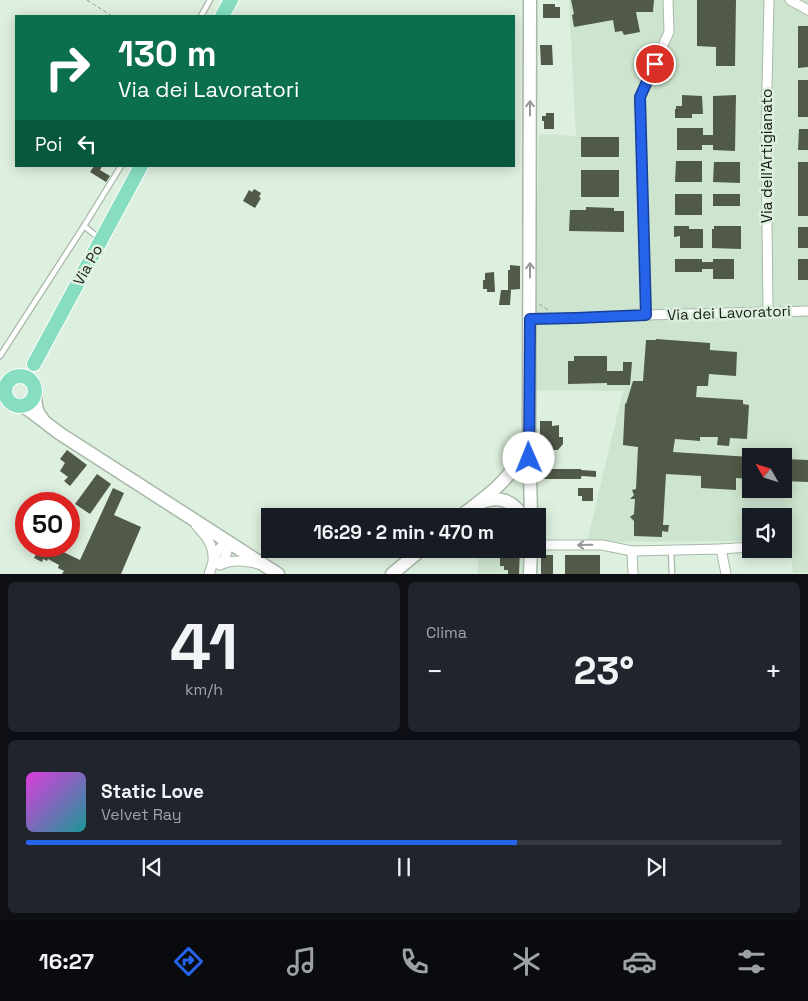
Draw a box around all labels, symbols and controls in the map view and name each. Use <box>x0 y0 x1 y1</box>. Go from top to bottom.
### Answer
text: 130 m <box>118 32 217 76</box>
icon: right <box>35 35 100 100</box>
pin <box>634 43 676 85</box>
icon: arrive <box>641 50 669 78</box>
text: Via dei Lavoratori <box>118 75 300 103</box>
street label: Via dell'Artigianato <box>757 89 776 223</box>
one-way arrow <box>525 100 535 116</box>
icon: left <box>73 130 101 158</box>
text: Poi <box>35 132 63 157</box>
street label: Via Po <box>69 241 106 288</box>
one-way arrow <box>525 262 535 278</box>
street label: Via dei Lavoratori <box>667 301 791 324</box>
position arrow <box>502 431 554 483</box>
north arrow <box>742 448 792 498</box>
map controls <box>742 448 792 558</box>
speed limit sign: 50 <box>15 492 80 557</box>
button: sound <box>742 508 792 558</box>
text: 16:29 · 2 min · 470 m <box>313 520 494 545</box>
one-way arrow <box>577 540 594 550</box>
text: 41 <box>170 605 238 688</box>
text: Clima <box>426 622 467 643</box>
text: 23° <box>574 647 634 695</box>
text: − <box>426 653 443 689</box>
text: + <box>765 653 782 689</box>
text: km/h <box>185 679 223 700</box>
text: Static Love <box>101 779 204 804</box>
text: Velvet Ray <box>101 804 182 825</box>
icon: previous <box>138 853 166 881</box>
icon: pause <box>390 853 418 881</box>
icon: next <box>642 853 670 881</box>
icon: directions <box>171 944 206 979</box>
icon: music <box>284 944 319 979</box>
icon: phone <box>397 944 432 979</box>
icon: climate <box>509 944 544 979</box>
icon: car <box>622 944 657 979</box>
icon: filters <box>734 944 769 979</box>
text: 16:27 <box>39 947 94 975</box>

